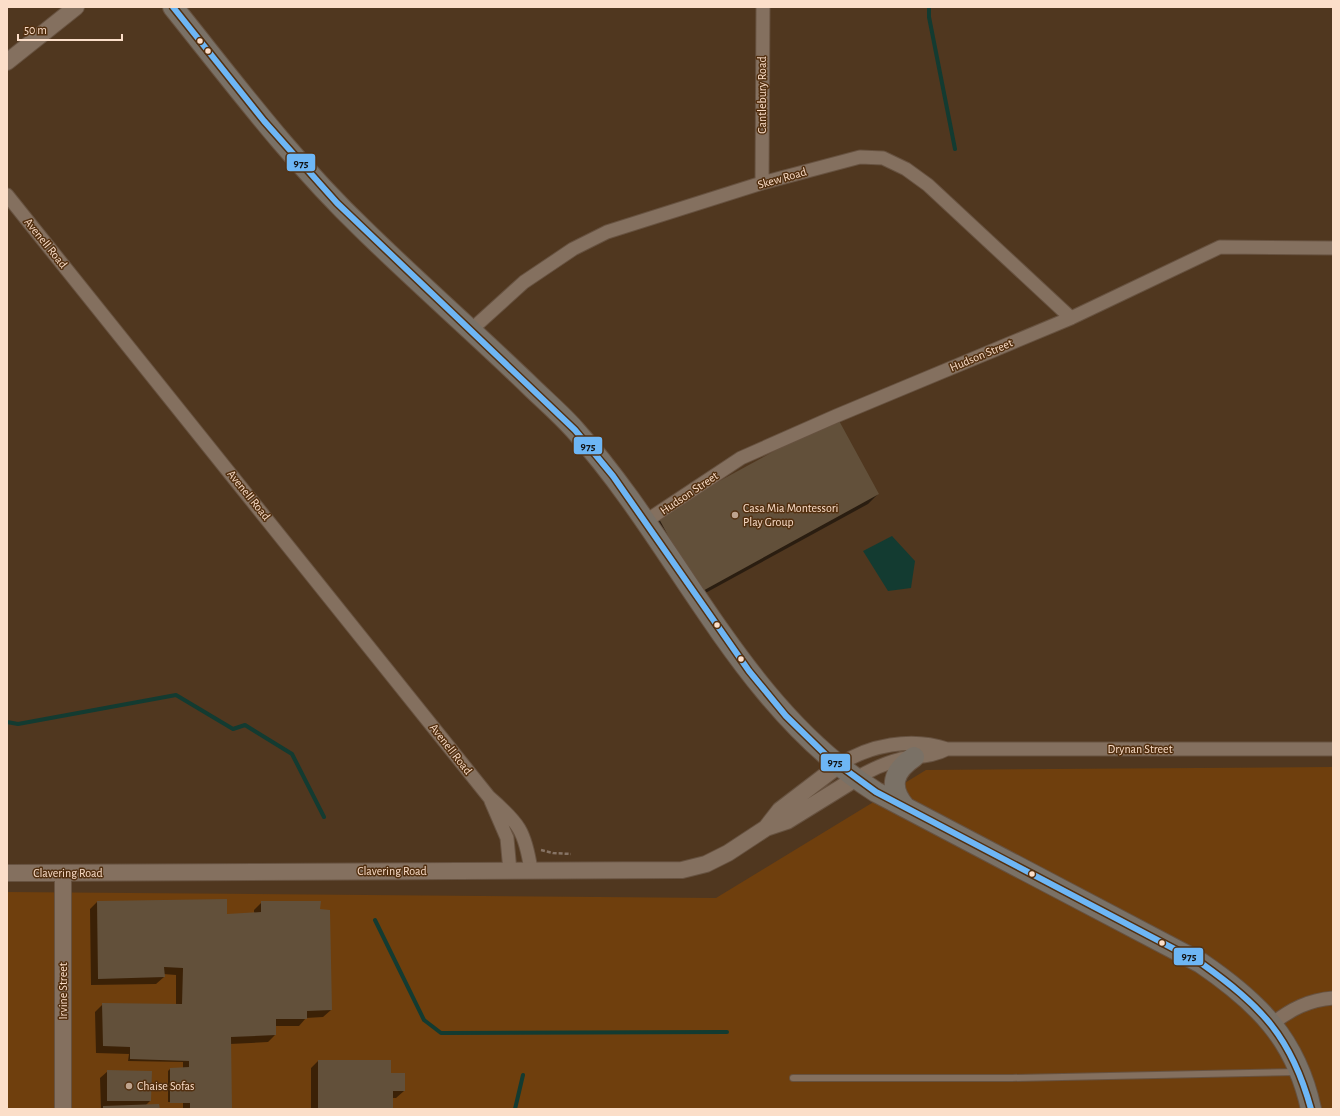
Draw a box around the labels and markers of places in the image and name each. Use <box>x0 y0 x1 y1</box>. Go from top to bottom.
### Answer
unlabelled marker <box>195 36 205 46</box>
unlabelled marker <box>203 46 213 56</box>
place label: Casa Mia Montessori Play Group <box>743 502 838 529</box>
marker: Casa Mia Montessori Play Group <box>730 510 740 520</box>
unlabelled marker <box>712 620 722 630</box>
unlabelled marker <box>736 654 746 664</box>
unlabelled marker <box>1027 869 1037 879</box>
unlabelled marker <box>1157 938 1167 948</box>
place label: Chaise Sofas <box>137 1080 194 1092</box>
marker: Chaise Sofas <box>124 1081 134 1091</box>

